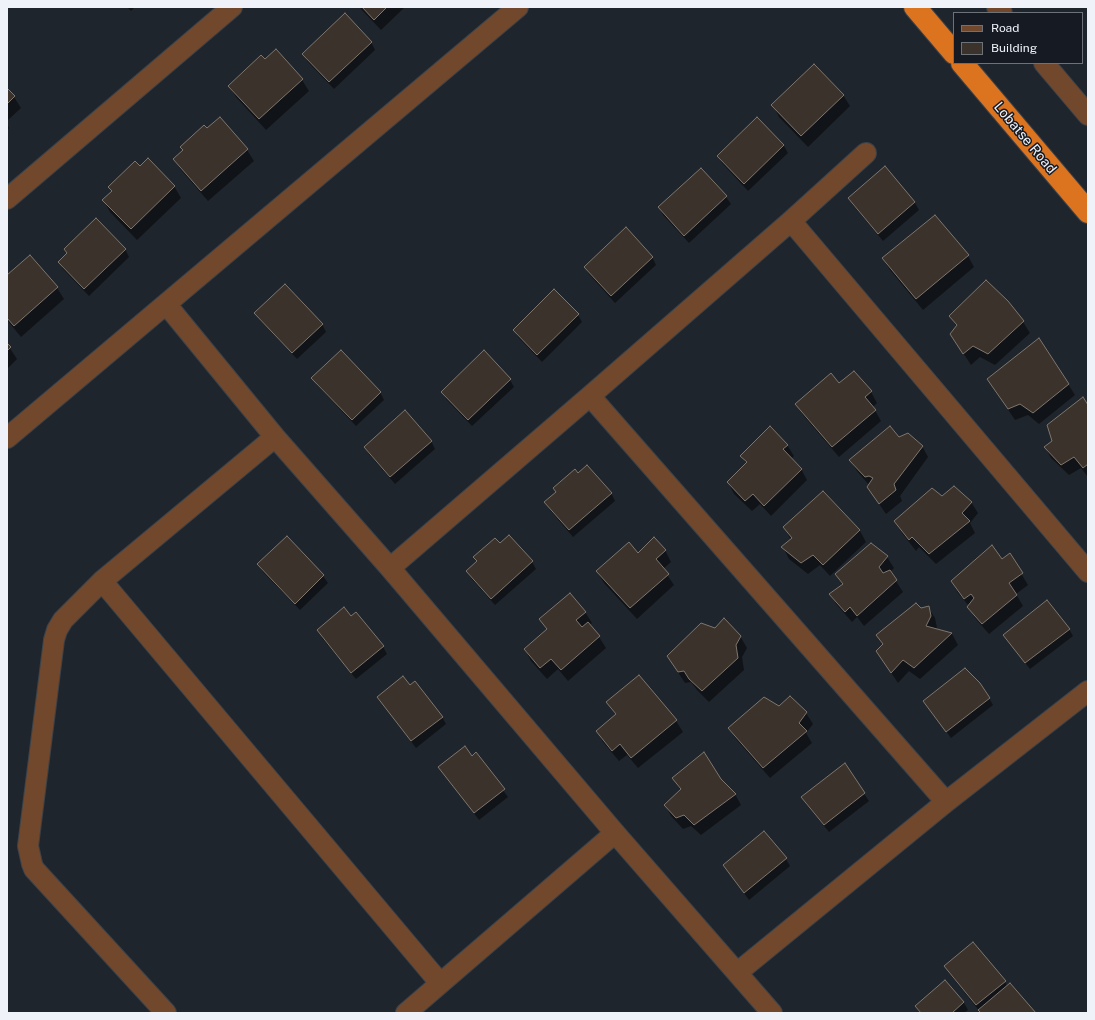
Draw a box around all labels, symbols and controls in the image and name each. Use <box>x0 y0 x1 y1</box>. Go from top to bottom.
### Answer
legend <box>953 12 1083 64</box>
text: Road <box>991 21 1019 35</box>
text: Building <box>991 41 1037 55</box>
street label: Lobatse Road <box>990 99 1060 177</box>

